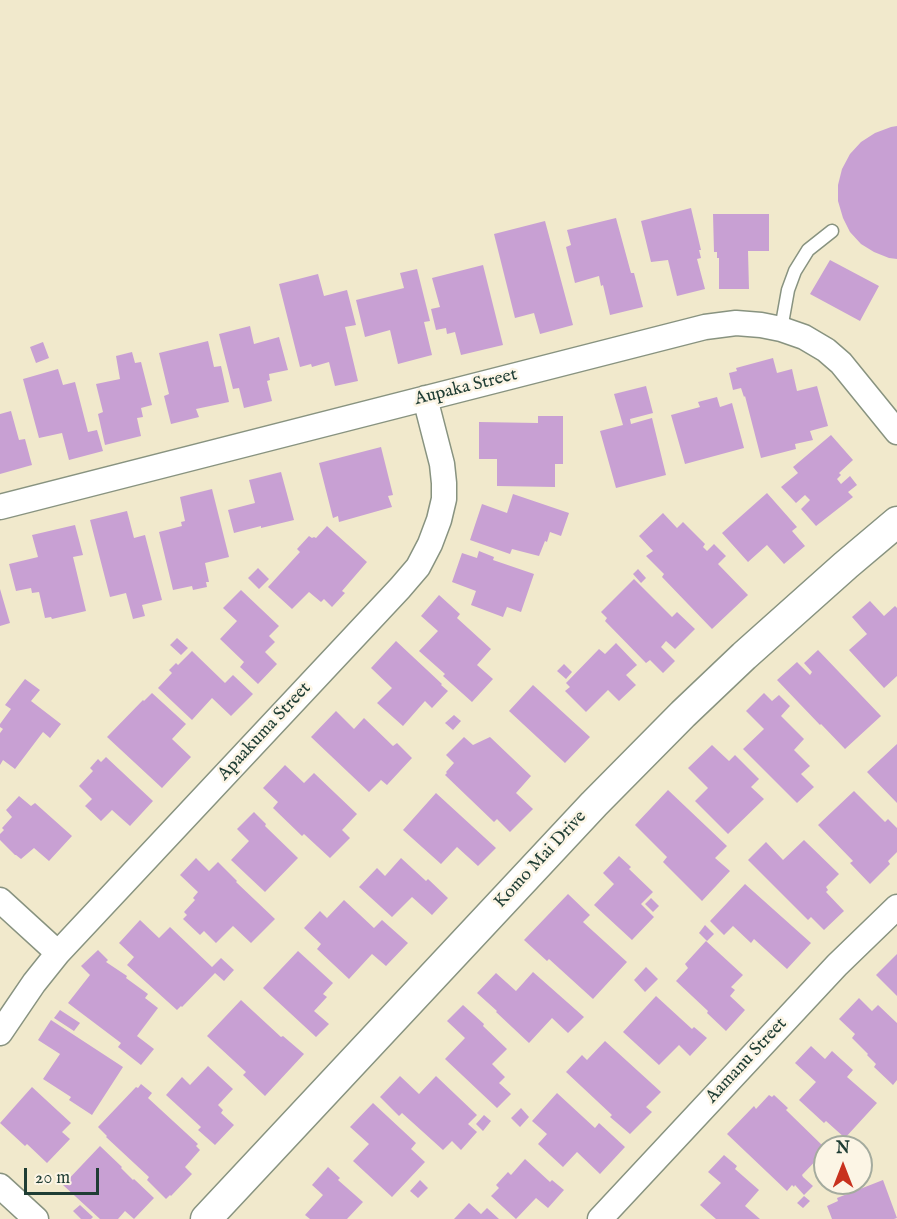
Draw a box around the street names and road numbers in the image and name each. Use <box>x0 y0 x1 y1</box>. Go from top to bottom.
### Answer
street label: Aupaka Street <box>412 365 520 411</box>
street label: Apaakuma Street <box>214 678 316 786</box>
street label: Komo Mai Drive <box>490 807 592 913</box>
street label: Aamanu Street <box>702 1014 792 1108</box>

